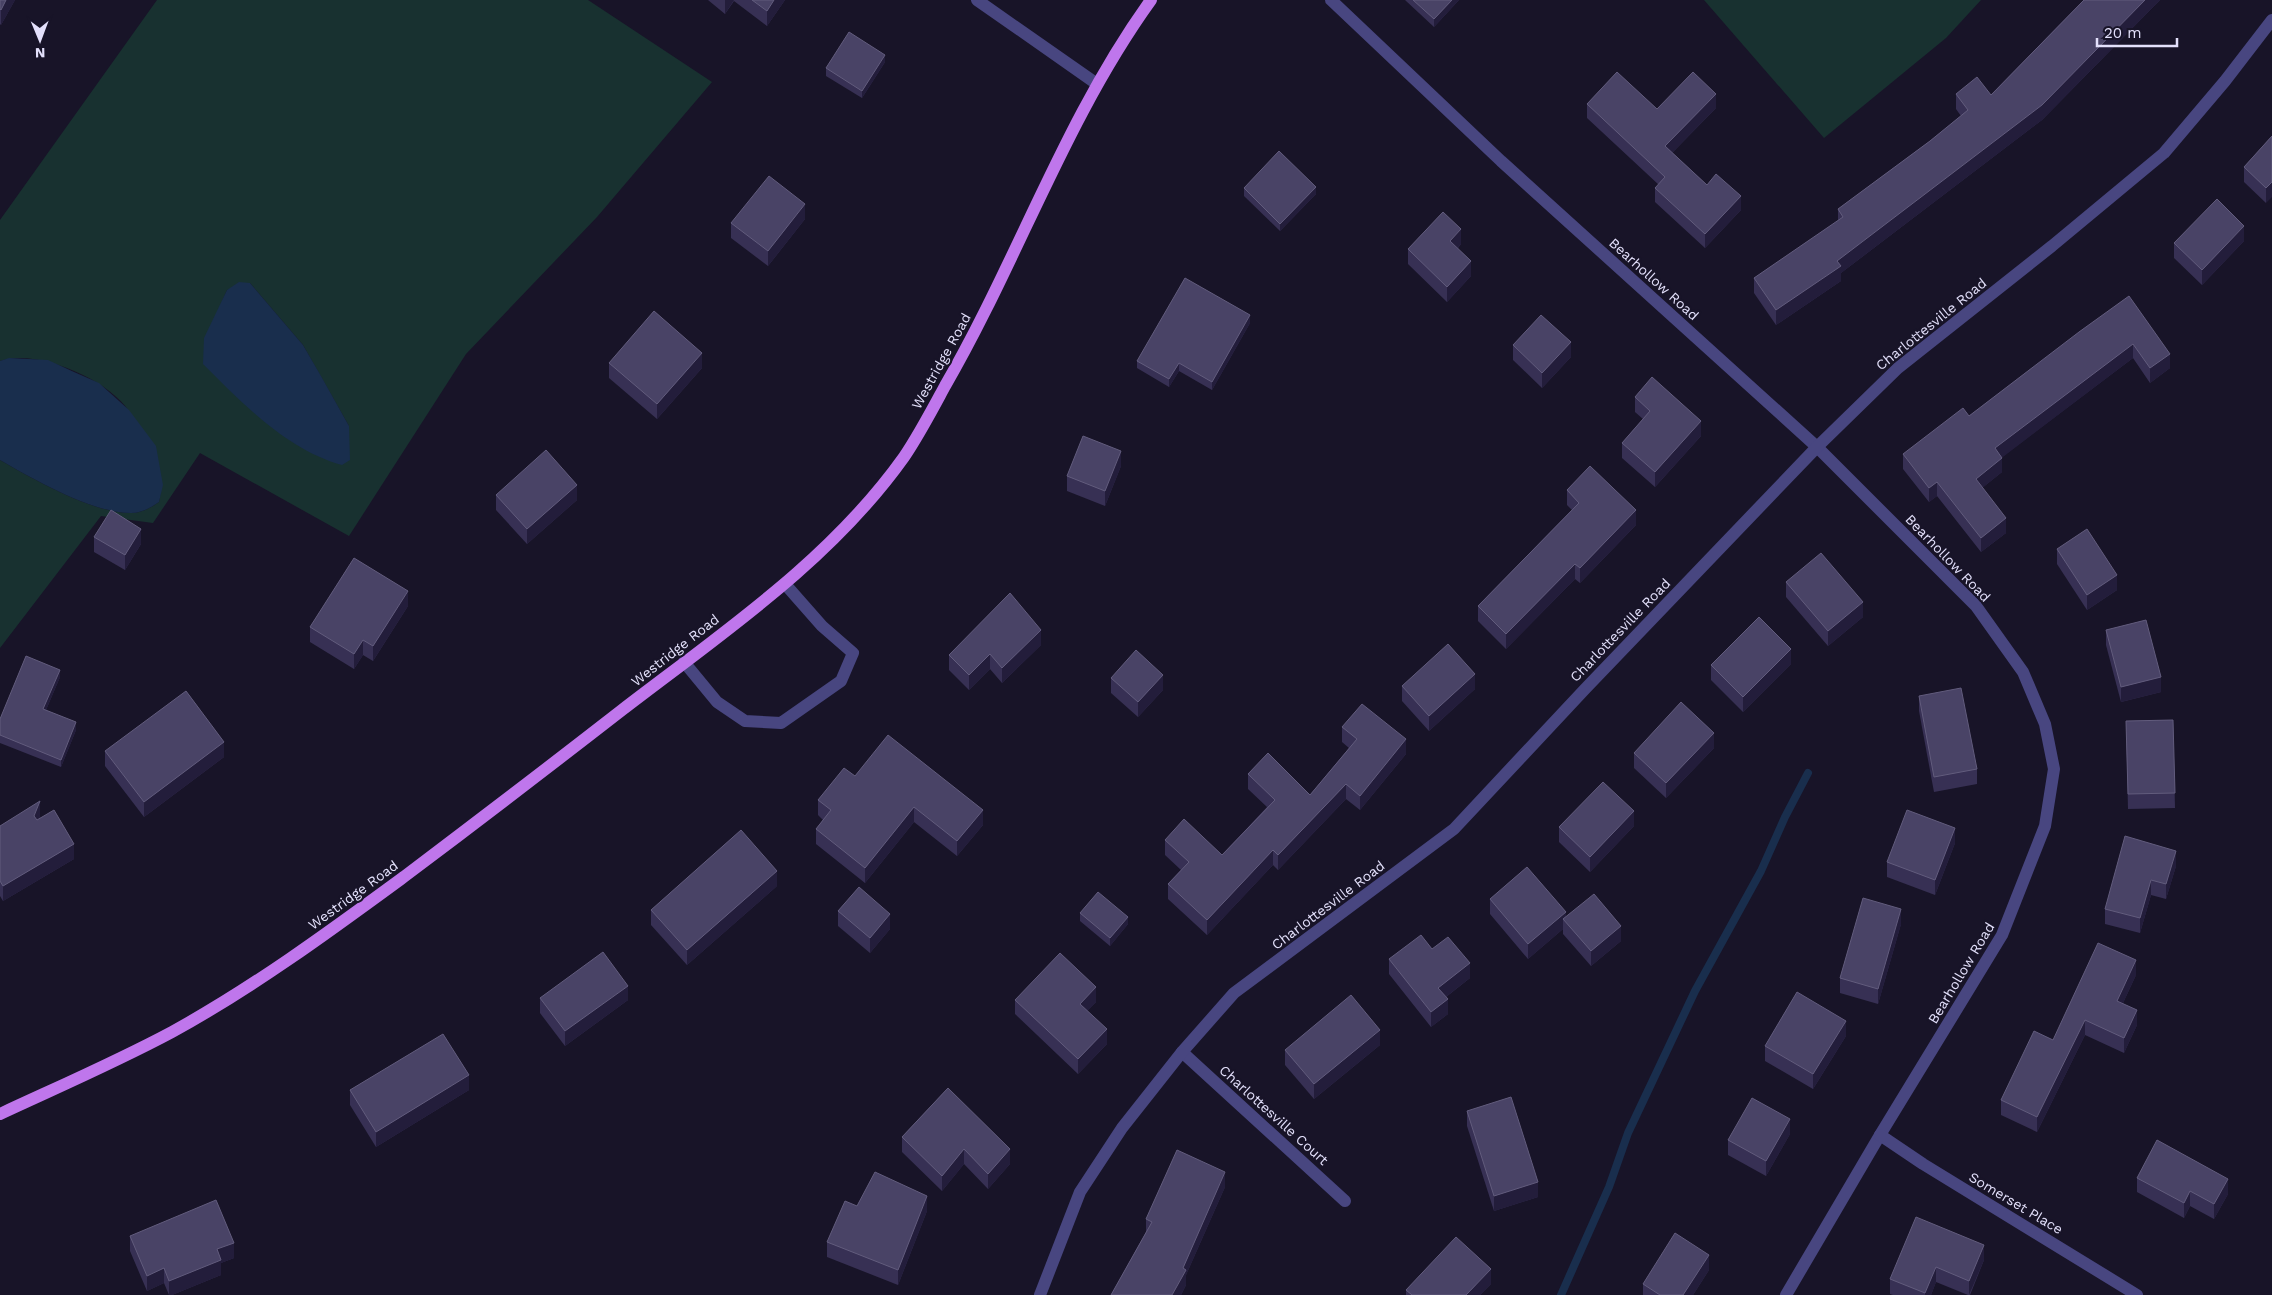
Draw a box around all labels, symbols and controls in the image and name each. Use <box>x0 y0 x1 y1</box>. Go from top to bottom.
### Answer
north arrow <box>15 15 65 65</box>
scale bar <box>2097 15 2177 47</box>
text: 20 m <box>2104 24 2142 42</box>
text: N <box>35 45 46 61</box>
street label: Bearhollow Road <box>1606 235 1702 323</box>
street label: Charlottesville Road <box>1873 275 1989 373</box>
street label: Westridge Road <box>908 310 974 412</box>
street label: Bearhollow Road <box>1902 511 1994 605</box>
street label: Charlottesville Road <box>1567 575 1673 685</box>
street label: Westridge Road <box>628 611 722 689</box>
street label: Westridge Road <box>305 857 401 933</box>
street label: Charlottesville Road <box>1268 857 1388 953</box>
street label: Bearhollow Road <box>1925 920 1997 1026</box>
street label: Charlottesville Court <box>1216 1062 1332 1168</box>
street label: Somerset Place <box>1966 1169 2066 1237</box>

